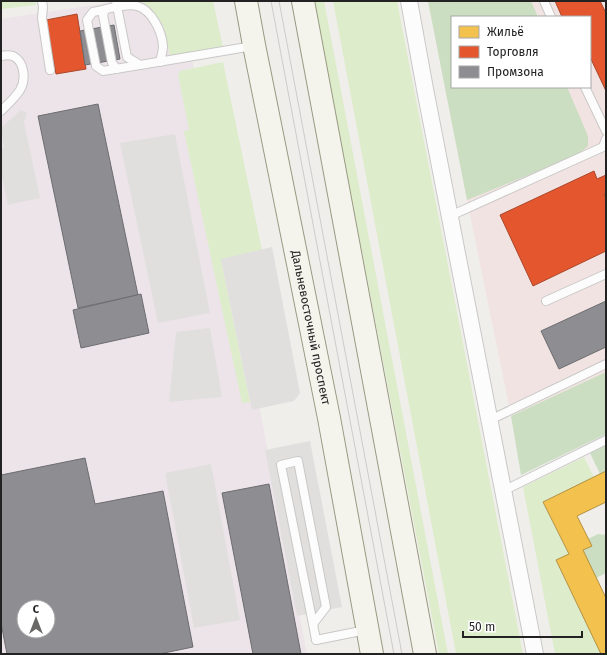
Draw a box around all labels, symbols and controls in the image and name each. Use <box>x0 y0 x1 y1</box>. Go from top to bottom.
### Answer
legend <box>451 16 591 88</box>
text: Жильё <box>487 25 524 39</box>
text: Торговля <box>487 45 539 59</box>
text: Промзона <box>487 65 544 79</box>
street label: Дальневосточный проспект <box>288 248 333 407</box>
north arrow <box>16 599 56 639</box>
text: С <box>33 603 40 616</box>
scale bar <box>463 613 582 639</box>
text: 50 m <box>469 620 495 634</box>

